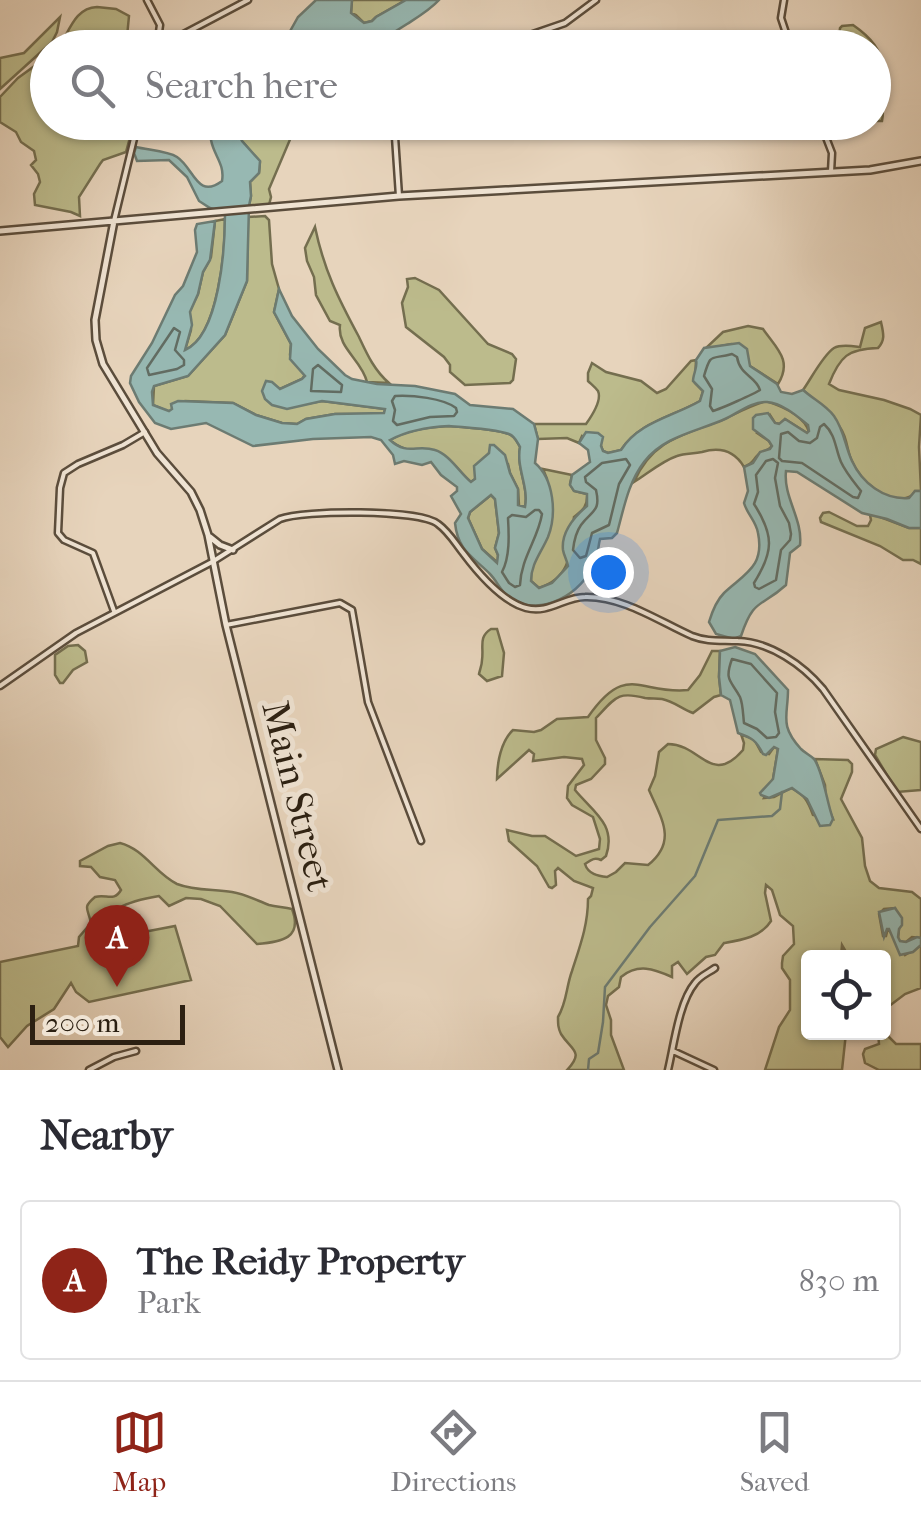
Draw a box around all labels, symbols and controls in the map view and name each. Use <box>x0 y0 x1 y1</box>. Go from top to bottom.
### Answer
search box <box>30 30 891 140</box>
icon: search <box>65 58 120 113</box>
text: Search here <box>145 63 338 108</box>
your location <box>583 547 634 598</box>
street label: Main Street <box>252 697 343 896</box>
pin: A <box>84 904 150 987</box>
map controls <box>801 950 891 1040</box>
button: locate <box>801 950 891 1040</box>
scale bar <box>30 1000 185 1044</box>
text: 200 m <box>45 1006 120 1039</box>
text: Nearby <box>40 1111 172 1160</box>
text: The Reidy Property <box>137 1239 465 1284</box>
text: A <box>64 1262 85 1299</box>
text: 830 m <box>799 1262 879 1299</box>
text: Park <box>137 1284 201 1321</box>
tab: Map <box>112 1405 167 1498</box>
tab: Directions <box>390 1405 516 1498</box>
tab: Saved <box>740 1405 809 1498</box>

